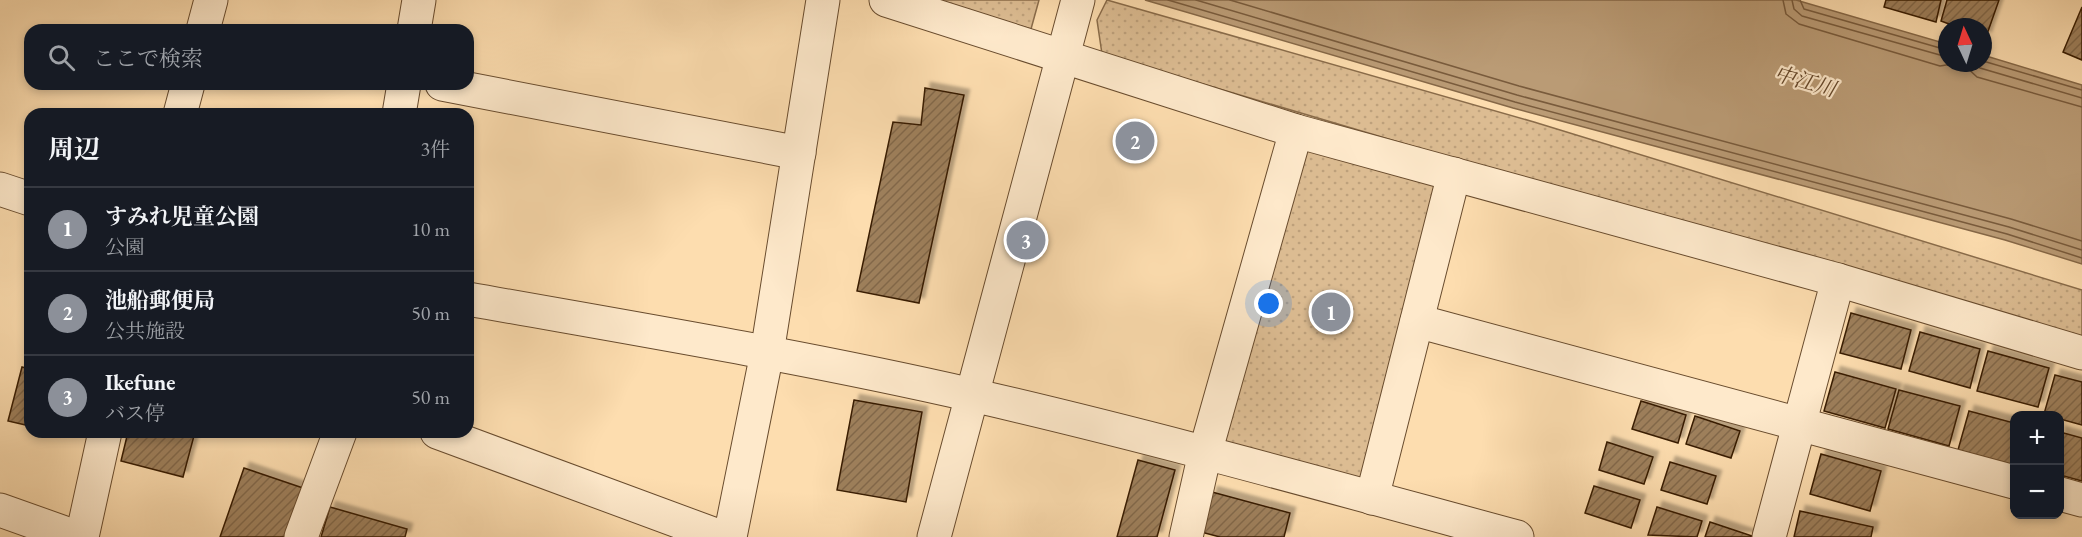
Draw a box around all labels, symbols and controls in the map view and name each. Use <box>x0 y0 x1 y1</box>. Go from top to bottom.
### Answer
north arrow <box>1938 18 1992 72</box>
search box <box>24 24 474 90</box>
icon: search <box>45 41 78 74</box>
text: ここで検索 <box>93 44 203 73</box>
water label: 中江川 <box>1771 59 1841 103</box>
pin: 2 <box>1116 118 1154 164</box>
text: 周辺 <box>48 132 100 166</box>
text: 3件 <box>420 136 450 162</box>
text: すみれ児童公園 <box>105 202 259 231</box>
text: 1 <box>62 216 73 242</box>
text: 10 m <box>411 216 450 242</box>
pin: 3 <box>1006 218 1046 262</box>
text: 公園 <box>105 234 145 260</box>
text: 池船郵便局 <box>105 286 215 315</box>
your location <box>1254 289 1283 318</box>
pin: 1 <box>1312 290 1350 334</box>
text: 2 <box>62 300 73 326</box>
text: 50 m <box>411 300 450 326</box>
text: 公共施設 <box>105 318 185 344</box>
text: Ikefune <box>105 368 175 397</box>
text: 3 <box>62 384 73 410</box>
text: 50 m <box>411 384 450 410</box>
text: バス停 <box>105 400 165 426</box>
map controls <box>2010 411 2064 519</box>
button: + <box>2010 411 2064 465</box>
button: − <box>2010 465 2064 519</box>

